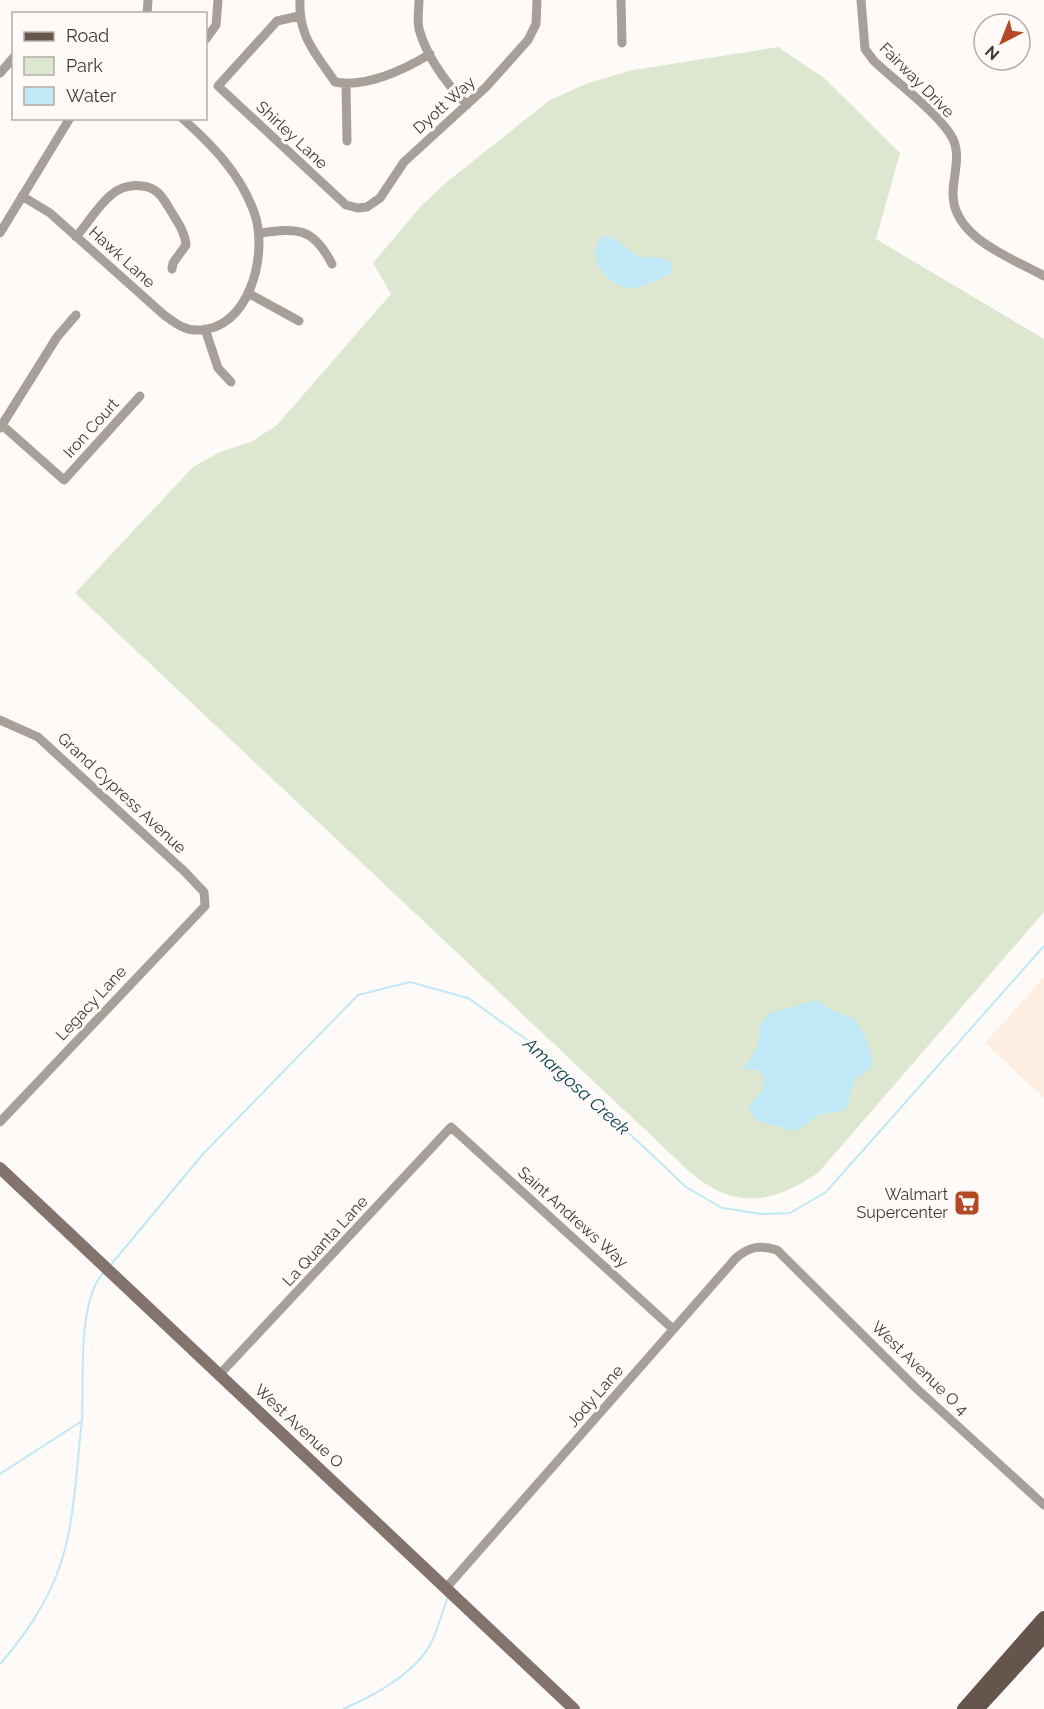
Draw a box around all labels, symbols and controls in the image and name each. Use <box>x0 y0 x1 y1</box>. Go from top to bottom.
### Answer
legend <box>12 12 207 120</box>
north arrow <box>972 12 1032 72</box>
text: Road <box>66 25 109 46</box>
street label: Fairway Drive <box>876 39 958 121</box>
text: N <box>981 42 1003 64</box>
text: Park <box>66 55 103 76</box>
street label: Dyott Way <box>409 72 479 138</box>
text: Water <box>66 85 117 106</box>
street label: Shirley Lane <box>252 97 332 173</box>
street label: Hawk Lane <box>85 222 159 292</box>
street label: Iron Court <box>59 394 123 462</box>
street label: Grand Cypress Avenue <box>54 729 190 857</box>
street label: Legacy Lane <box>52 962 130 1044</box>
water label: Amargosa Creek <box>519 1032 635 1139</box>
street label: Saint Andrews Way <box>514 1162 632 1272</box>
place label: Walmart Supercenter <box>857 1185 949 1222</box>
supermarket icon: Walmart Supercenter <box>952 1188 982 1218</box>
street label: La Quanta Lane <box>278 1192 372 1290</box>
street label: West Avenue O 4 <box>868 1317 972 1419</box>
street label: Jody Lane <box>563 1361 627 1431</box>
street label: West Avenue O <box>251 1380 347 1472</box>

